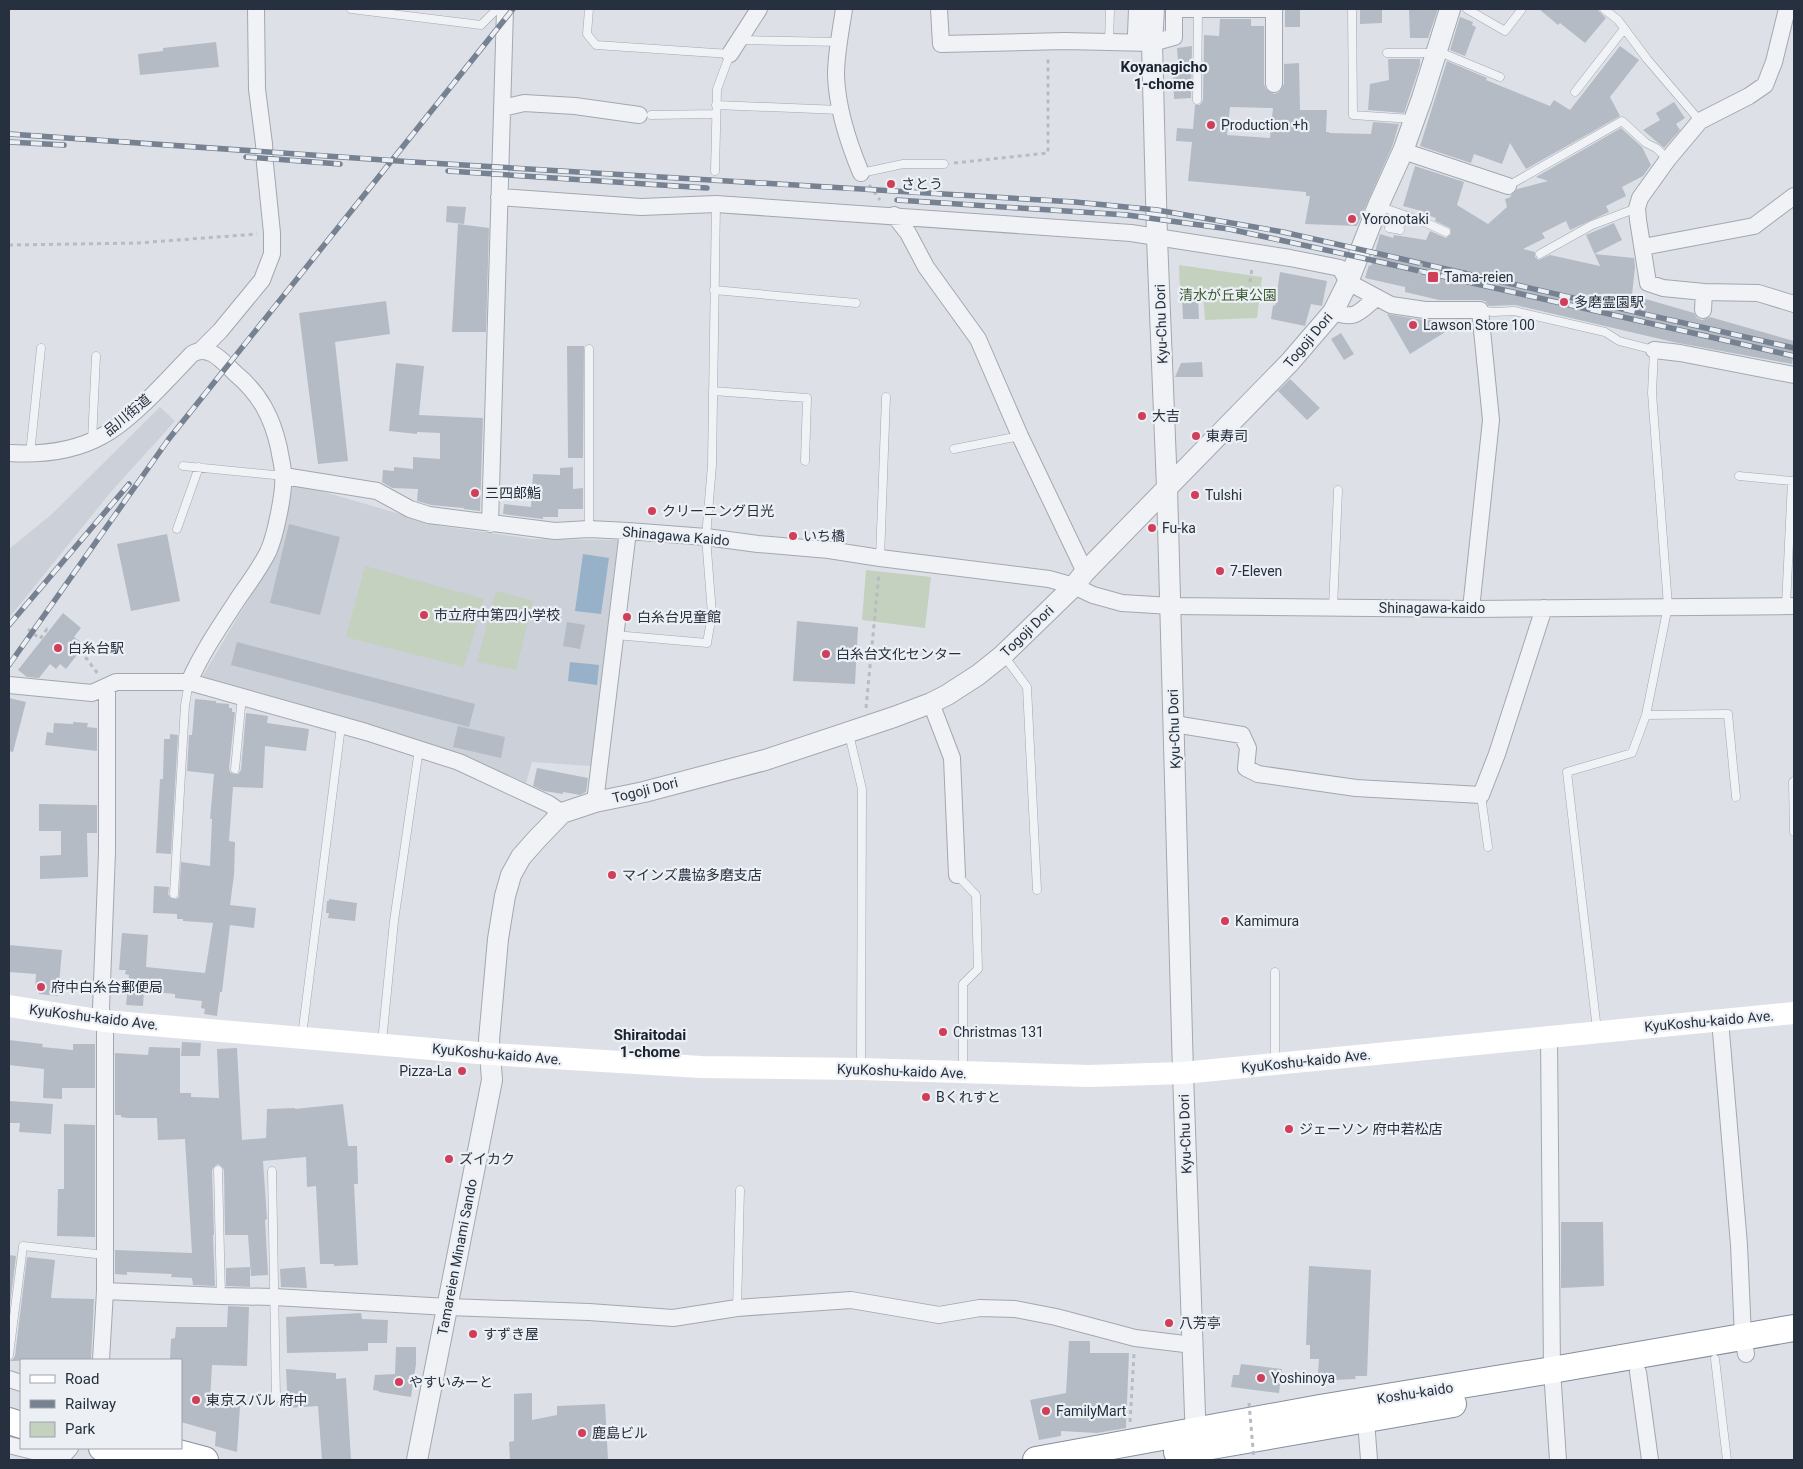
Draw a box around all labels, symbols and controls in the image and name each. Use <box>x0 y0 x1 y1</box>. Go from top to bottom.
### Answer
district label: Koyanagicho 1-chome <box>1121 58 1207 93</box>
place label: Production +h <box>1221 117 1308 133</box>
marker: Production +h <box>1205 119 1217 131</box>
place label: さとう <box>901 176 943 192</box>
marker: さとう <box>885 178 897 190</box>
place label: Yoronotaki <box>1362 211 1429 227</box>
marker: Yoronotaki <box>1346 213 1358 225</box>
place label: Tama-reien <box>1444 269 1514 285</box>
marker: Tama-reien <box>1426 270 1440 284</box>
street label: Kyu-Chu Dori <box>1152 284 1170 364</box>
park label: 清水が丘東公園 <box>1179 287 1277 303</box>
place label: 多磨霊園駅 <box>1574 294 1644 310</box>
marker: 多磨霊園駅 <box>1558 296 1570 308</box>
street label: Togoji Dori <box>1280 309 1336 371</box>
place label: Lawson Store 100 <box>1423 317 1535 333</box>
marker: Lawson Store 100 <box>1407 319 1419 331</box>
street label: 品川街道 <box>100 391 154 439</box>
place label: 大吉 <box>1152 408 1180 424</box>
marker: 大吉 <box>1136 410 1148 422</box>
place label: 東寿司 <box>1206 428 1248 444</box>
marker: 東寿司 <box>1190 430 1202 442</box>
place label: 三四郎鮨 <box>485 485 541 501</box>
marker: 三四郎鮨 <box>469 487 481 499</box>
place label: Tulshi <box>1205 487 1242 503</box>
marker: Tulshi <box>1189 489 1201 501</box>
place label: クリーニング日光 <box>662 503 774 519</box>
marker: クリーニング日光 <box>646 505 658 517</box>
place label: Fu-ka <box>1162 520 1196 536</box>
marker: Fu-ka <box>1146 522 1158 534</box>
street label: Shinagawa Kaido <box>622 523 730 549</box>
place label: いち橋 <box>803 528 845 544</box>
marker: いち橋 <box>787 530 799 542</box>
place label: 7-Eleven <box>1230 563 1282 579</box>
marker: 7-Eleven <box>1214 565 1226 577</box>
street label: Shinagawa-kaido <box>1379 600 1485 616</box>
street label: Togoji Dori <box>997 602 1057 660</box>
place label: 市立府中第四小学校 <box>434 607 560 623</box>
marker: 市立府中第四小学校 <box>418 609 430 621</box>
place label: 白糸台児童館 <box>637 609 721 625</box>
marker: 白糸台児童館 <box>621 611 633 623</box>
place label: 白糸台駅 <box>68 640 124 656</box>
marker: 白糸台駅 <box>52 642 64 654</box>
place label: 白糸台文化センター <box>836 646 962 662</box>
marker: 白糸台文化センター <box>820 648 832 660</box>
street label: Kyu-Chu Dori <box>1165 689 1183 769</box>
street label: Togoji Dori <box>611 774 679 806</box>
place label: マインズ農協多磨支店 <box>622 867 762 883</box>
marker: マインズ農協多磨支店 <box>606 869 618 881</box>
place label: Kamimura <box>1235 913 1299 929</box>
marker: Kamimura <box>1219 915 1231 927</box>
place label: 府中白糸台郵便局 <box>51 979 163 995</box>
marker: 府中白糸台郵便局 <box>35 981 47 993</box>
street label: KyuKoshu-kaido Ave. <box>28 1001 160 1033</box>
street label: KyuKoshu-kaido Ave. <box>1644 1007 1774 1035</box>
place label: Christmas 131 <box>953 1024 1044 1040</box>
district label: Shiraitodai 1-chome <box>614 1026 686 1061</box>
marker: Christmas 131 <box>937 1026 949 1038</box>
street label: KyuKoshu-kaido Ave. <box>432 1040 562 1068</box>
street label: KyuKoshu-kaido Ave. <box>1241 1046 1371 1076</box>
street label: KyuKoshu-kaido Ave. <box>837 1061 967 1081</box>
place label: Pizza-La <box>399 1063 452 1079</box>
marker: Pizza-La <box>456 1065 468 1077</box>
place label: Bくれすと <box>936 1089 1001 1105</box>
marker: Bくれすと <box>920 1091 932 1103</box>
street label: Kyu-Chu Dori <box>1176 1094 1194 1174</box>
place label: ジェーソン 府中若松店 <box>1299 1121 1442 1137</box>
marker: ジェーソン 府中若松店 <box>1283 1123 1295 1135</box>
place label: ズイカク <box>459 1151 515 1167</box>
marker: ズイカク <box>443 1153 455 1165</box>
street label: Tamareien Minami Sando <box>434 1178 480 1336</box>
place label: 八芳亭 <box>1179 1315 1221 1331</box>
marker: 八芳亭 <box>1163 1317 1175 1329</box>
place label: すずき屋 <box>483 1326 539 1342</box>
marker: すずき屋 <box>467 1328 479 1340</box>
legend <box>20 1359 182 1449</box>
text: Road <box>65 1370 99 1388</box>
place label: Yoshinoya <box>1271 1370 1335 1386</box>
marker: Yoshinoya <box>1255 1372 1267 1384</box>
place label: やすいみーと <box>409 1374 493 1390</box>
marker: やすいみーと <box>393 1376 405 1388</box>
street label: Koshu-kaido <box>1376 1379 1454 1407</box>
place label: 東京スバル 府中 <box>206 1392 307 1408</box>
marker: 東京スバル 府中 <box>190 1394 202 1406</box>
text: Railway <box>65 1395 116 1413</box>
place label: FamilyMart <box>1056 1403 1127 1419</box>
marker: FamilyMart <box>1040 1405 1052 1417</box>
text: Park <box>65 1420 96 1438</box>
place label: 鹿島ビル <box>592 1425 648 1441</box>
marker: 鹿島ビル <box>576 1427 588 1439</box>

